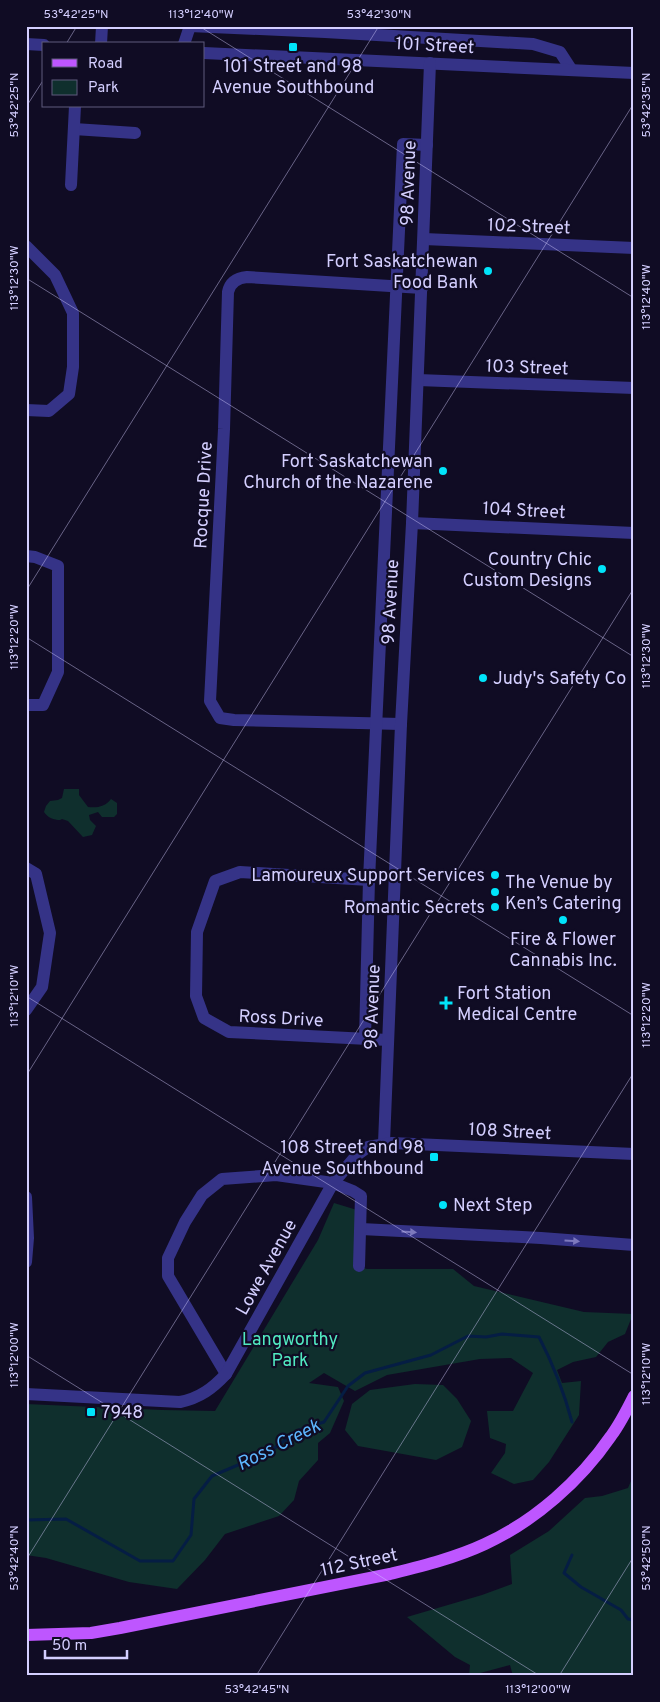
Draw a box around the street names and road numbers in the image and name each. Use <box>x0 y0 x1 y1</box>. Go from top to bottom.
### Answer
street label: 101 Street <box>395 33 475 60</box>
street label: 98 Avenue <box>397 140 422 226</box>
street label: 102 Street <box>487 215 571 240</box>
street label: 103 Street <box>485 356 569 381</box>
street label: Rocque Drive <box>190 441 219 549</box>
street label: 104 Street <box>482 498 566 525</box>
street label: 98 Avenue <box>378 559 405 645</box>
street label: 98 Avenue <box>361 964 386 1050</box>
street label: Ross Drive <box>238 1006 324 1033</box>
street label: 108 Street <box>468 1119 552 1146</box>
street label: Lowe Avenue <box>232 1216 303 1320</box>
street label: 112 Street <box>319 1544 400 1583</box>

